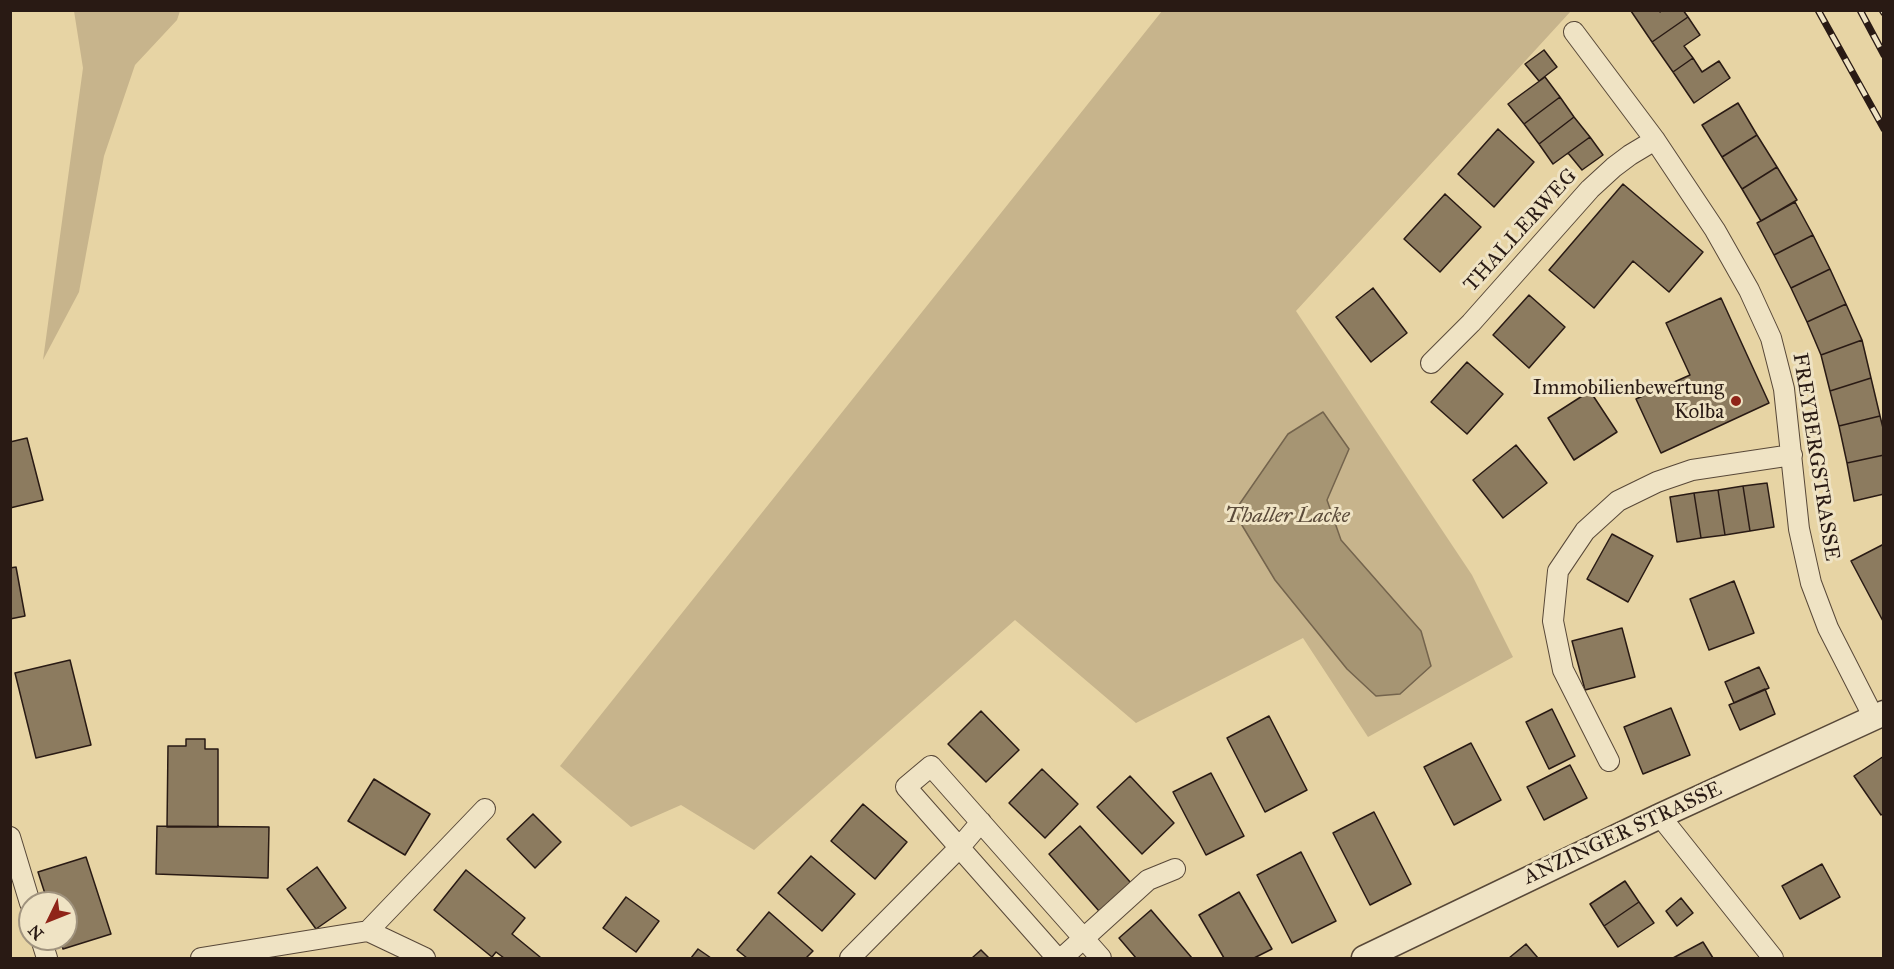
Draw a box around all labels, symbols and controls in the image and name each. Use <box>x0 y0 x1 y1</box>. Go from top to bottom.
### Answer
street label: THALLERWEG <box>1459 164 1583 298</box>
street label: FREYBERGSTRASSE <box>1786 351 1844 563</box>
place label: Immobilienbewertung Kolba <box>1533 376 1724 426</box>
marker: Immobilienbewertung Kolba <box>1729 394 1743 408</box>
water label: Thaller Lacke <box>1224 504 1350 530</box>
street label: ANZINGER STRASSE <box>1520 777 1726 891</box>
north arrow <box>18 891 78 951</box>
text: N <box>24 921 48 944</box>

